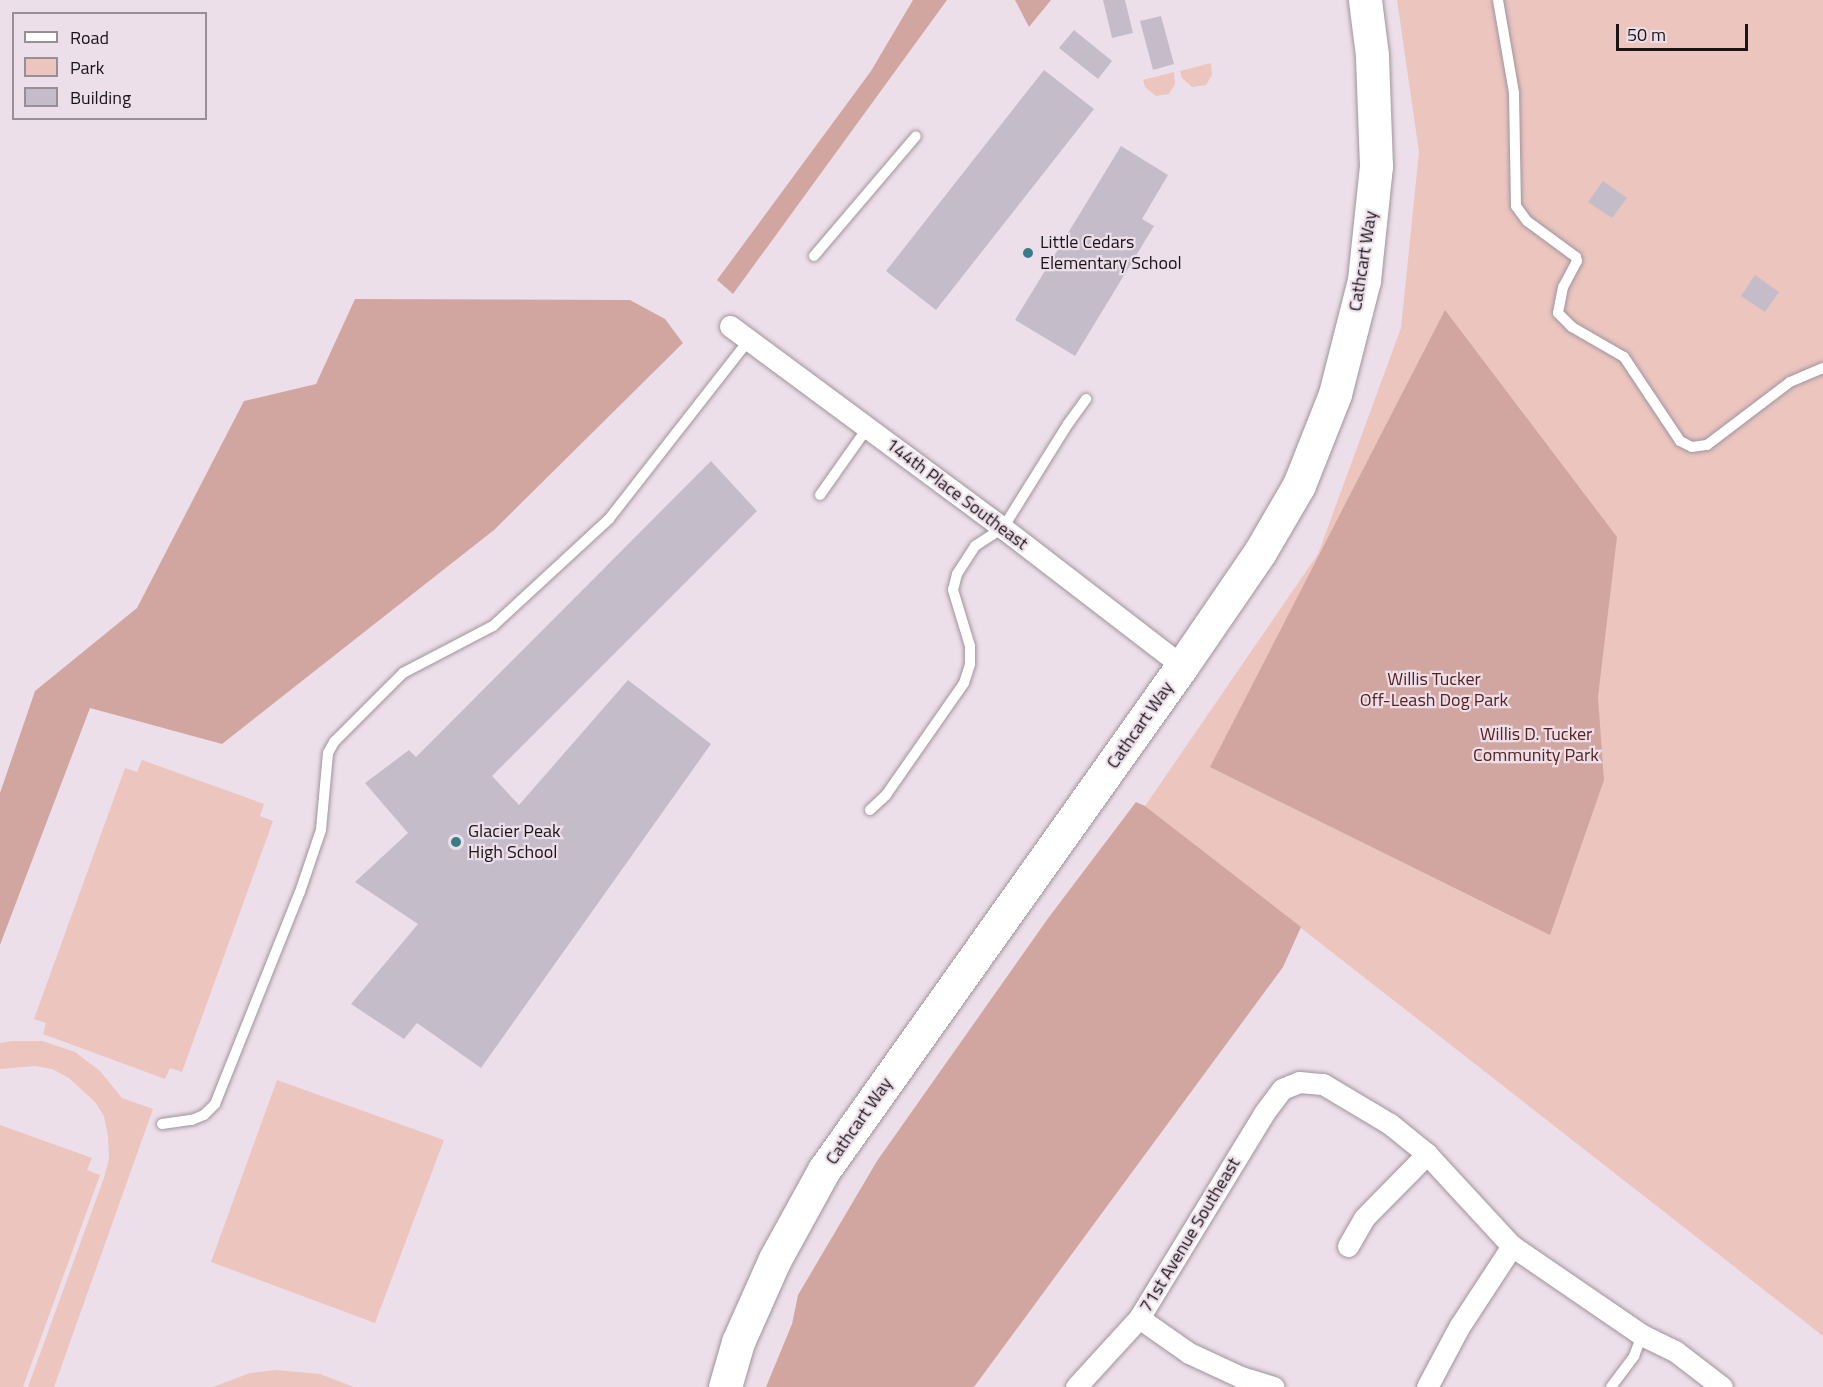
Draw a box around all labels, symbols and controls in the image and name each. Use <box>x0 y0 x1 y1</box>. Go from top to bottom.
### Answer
legend <box>12 12 207 120</box>
scale bar <box>1619 12 1751 50</box>
text: 50 m <box>1627 21 1666 48</box>
text: Road <box>70 24 109 51</box>
text: Park <box>70 54 104 81</box>
text: Building <box>70 84 131 111</box>
street label: Cathcart Way <box>1344 209 1382 313</box>
place label: Little Cedars Elementary School <box>1040 232 1182 274</box>
marker: Little Cedars Elementary School <box>1021 246 1035 260</box>
street label: 144th Place Southeast <box>882 433 1032 555</box>
park label: Willis Tucker Off-Leash Dog Park <box>1360 669 1508 712</box>
street label: Cathcart Way <box>1102 677 1178 773</box>
park label: Willis D. Tucker Community Park <box>1473 724 1599 766</box>
place label: Glacier Peak High School <box>468 821 561 864</box>
marker: Glacier Peak High School <box>449 835 463 849</box>
street label: Cathcart Way <box>821 1073 897 1169</box>
street label: 71st Avenue Southeast <box>1135 1154 1245 1316</box>

